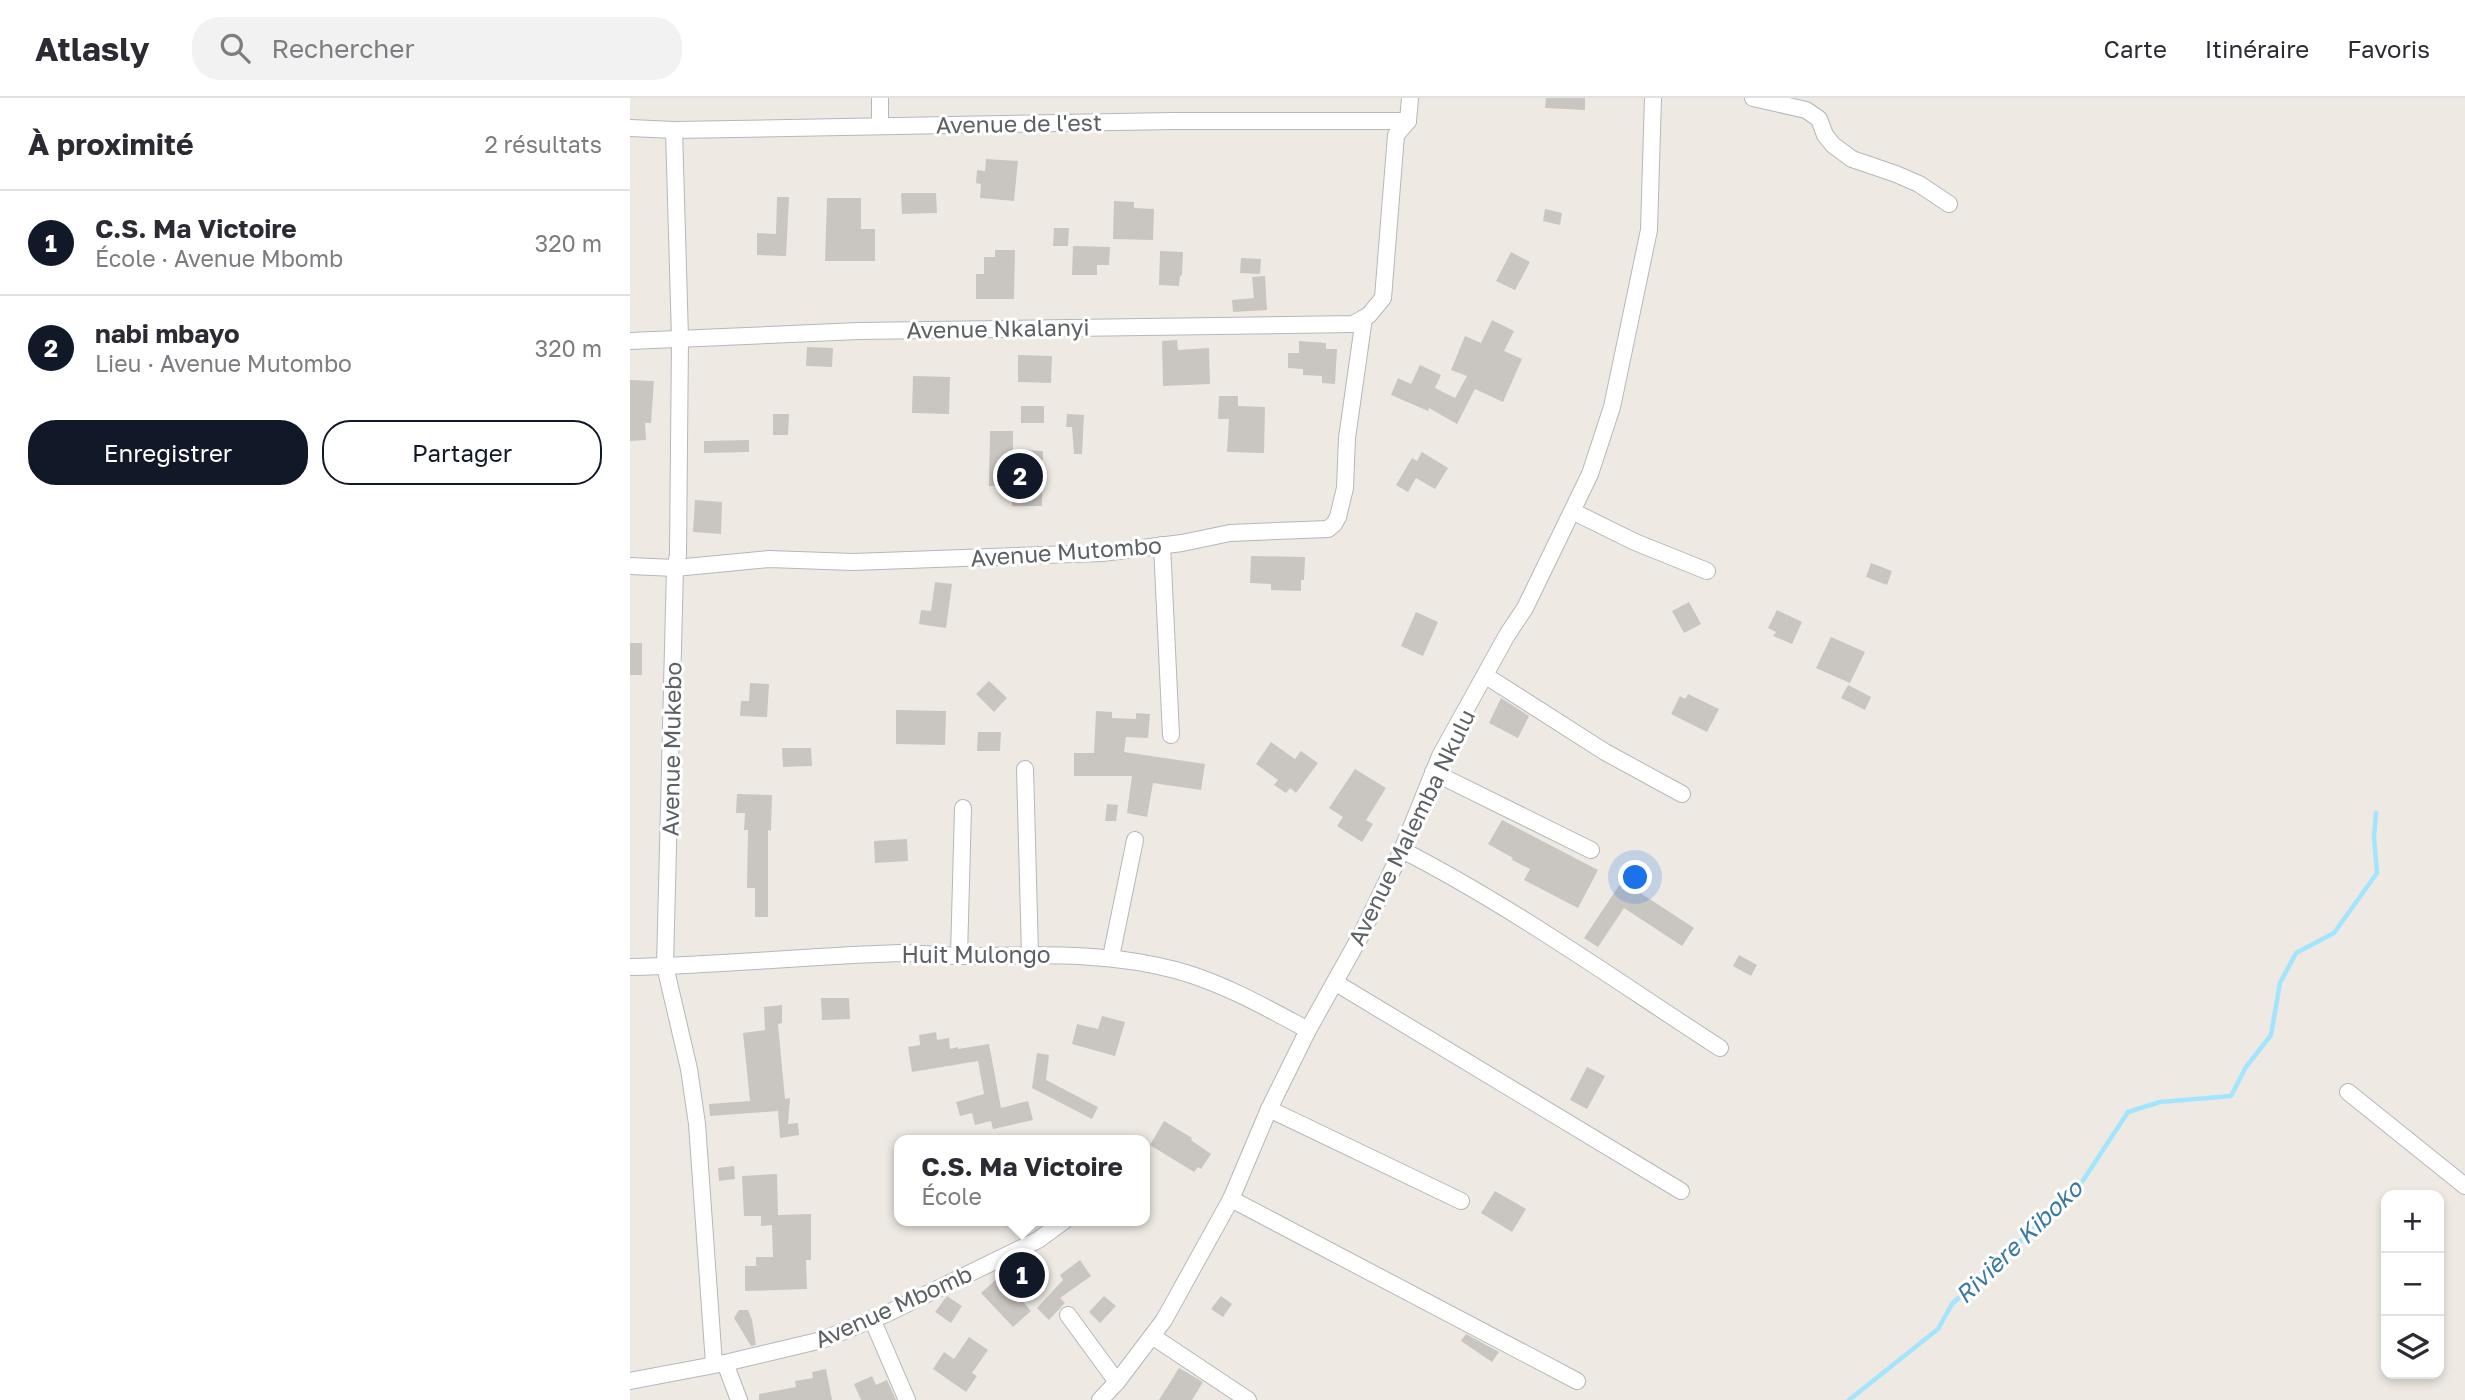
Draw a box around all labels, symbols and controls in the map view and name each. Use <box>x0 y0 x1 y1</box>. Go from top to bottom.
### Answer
search box <box>192 17 682 80</box>
text: Atlasly <box>35 29 150 68</box>
icon: search <box>216 29 254 67</box>
text: Rechercher <box>272 33 415 64</box>
text: Carte <box>2104 34 2167 63</box>
text: Itinéraire <box>2205 34 2309 63</box>
text: Favoris <box>2347 34 2430 63</box>
street label: Avenue de l'est <box>936 108 1102 138</box>
text: À proximité <box>28 126 194 162</box>
text: 2 résultats <box>484 130 602 158</box>
text: C.S. Ma Victoire <box>95 213 297 244</box>
text: 1 <box>45 229 57 257</box>
text: 320 m <box>535 229 602 257</box>
text: École · Avenue Mbomb <box>95 244 343 272</box>
street label: Avenue Nkalanyi <box>906 312 1090 344</box>
text: nabi mbayo <box>95 318 240 349</box>
text: 2 <box>44 334 58 362</box>
text: 320 m <box>535 334 602 362</box>
text: Lieu · Avenue Mutombo <box>95 349 352 377</box>
button: Enregistrer <box>28 420 308 485</box>
button: Partager <box>322 420 602 485</box>
pin: 2 <box>997 450 1043 502</box>
street label: Avenue Mutombo <box>969 530 1163 572</box>
street label: Avenue Mukebo <box>655 662 687 836</box>
street label: Avenue Malemba Nkulu <box>1342 704 1480 950</box>
your location <box>1618 860 1652 894</box>
street label: Huit Mulongo <box>901 940 1051 968</box>
popup <box>894 1135 1150 1226</box>
text: C.S. Ma Victoire <box>921 1151 1123 1182</box>
water label: Rivière Kiboko <box>1949 1172 2089 1309</box>
text: École <box>921 1182 982 1210</box>
map controls <box>2381 1190 2444 1379</box>
button: + <box>2381 1190 2444 1253</box>
pin: 1 <box>999 1249 1045 1301</box>
button: − <box>2381 1253 2444 1316</box>
street label: Avenue Mbomb <box>810 1259 976 1353</box>
button: layers <box>2381 1316 2444 1379</box>

